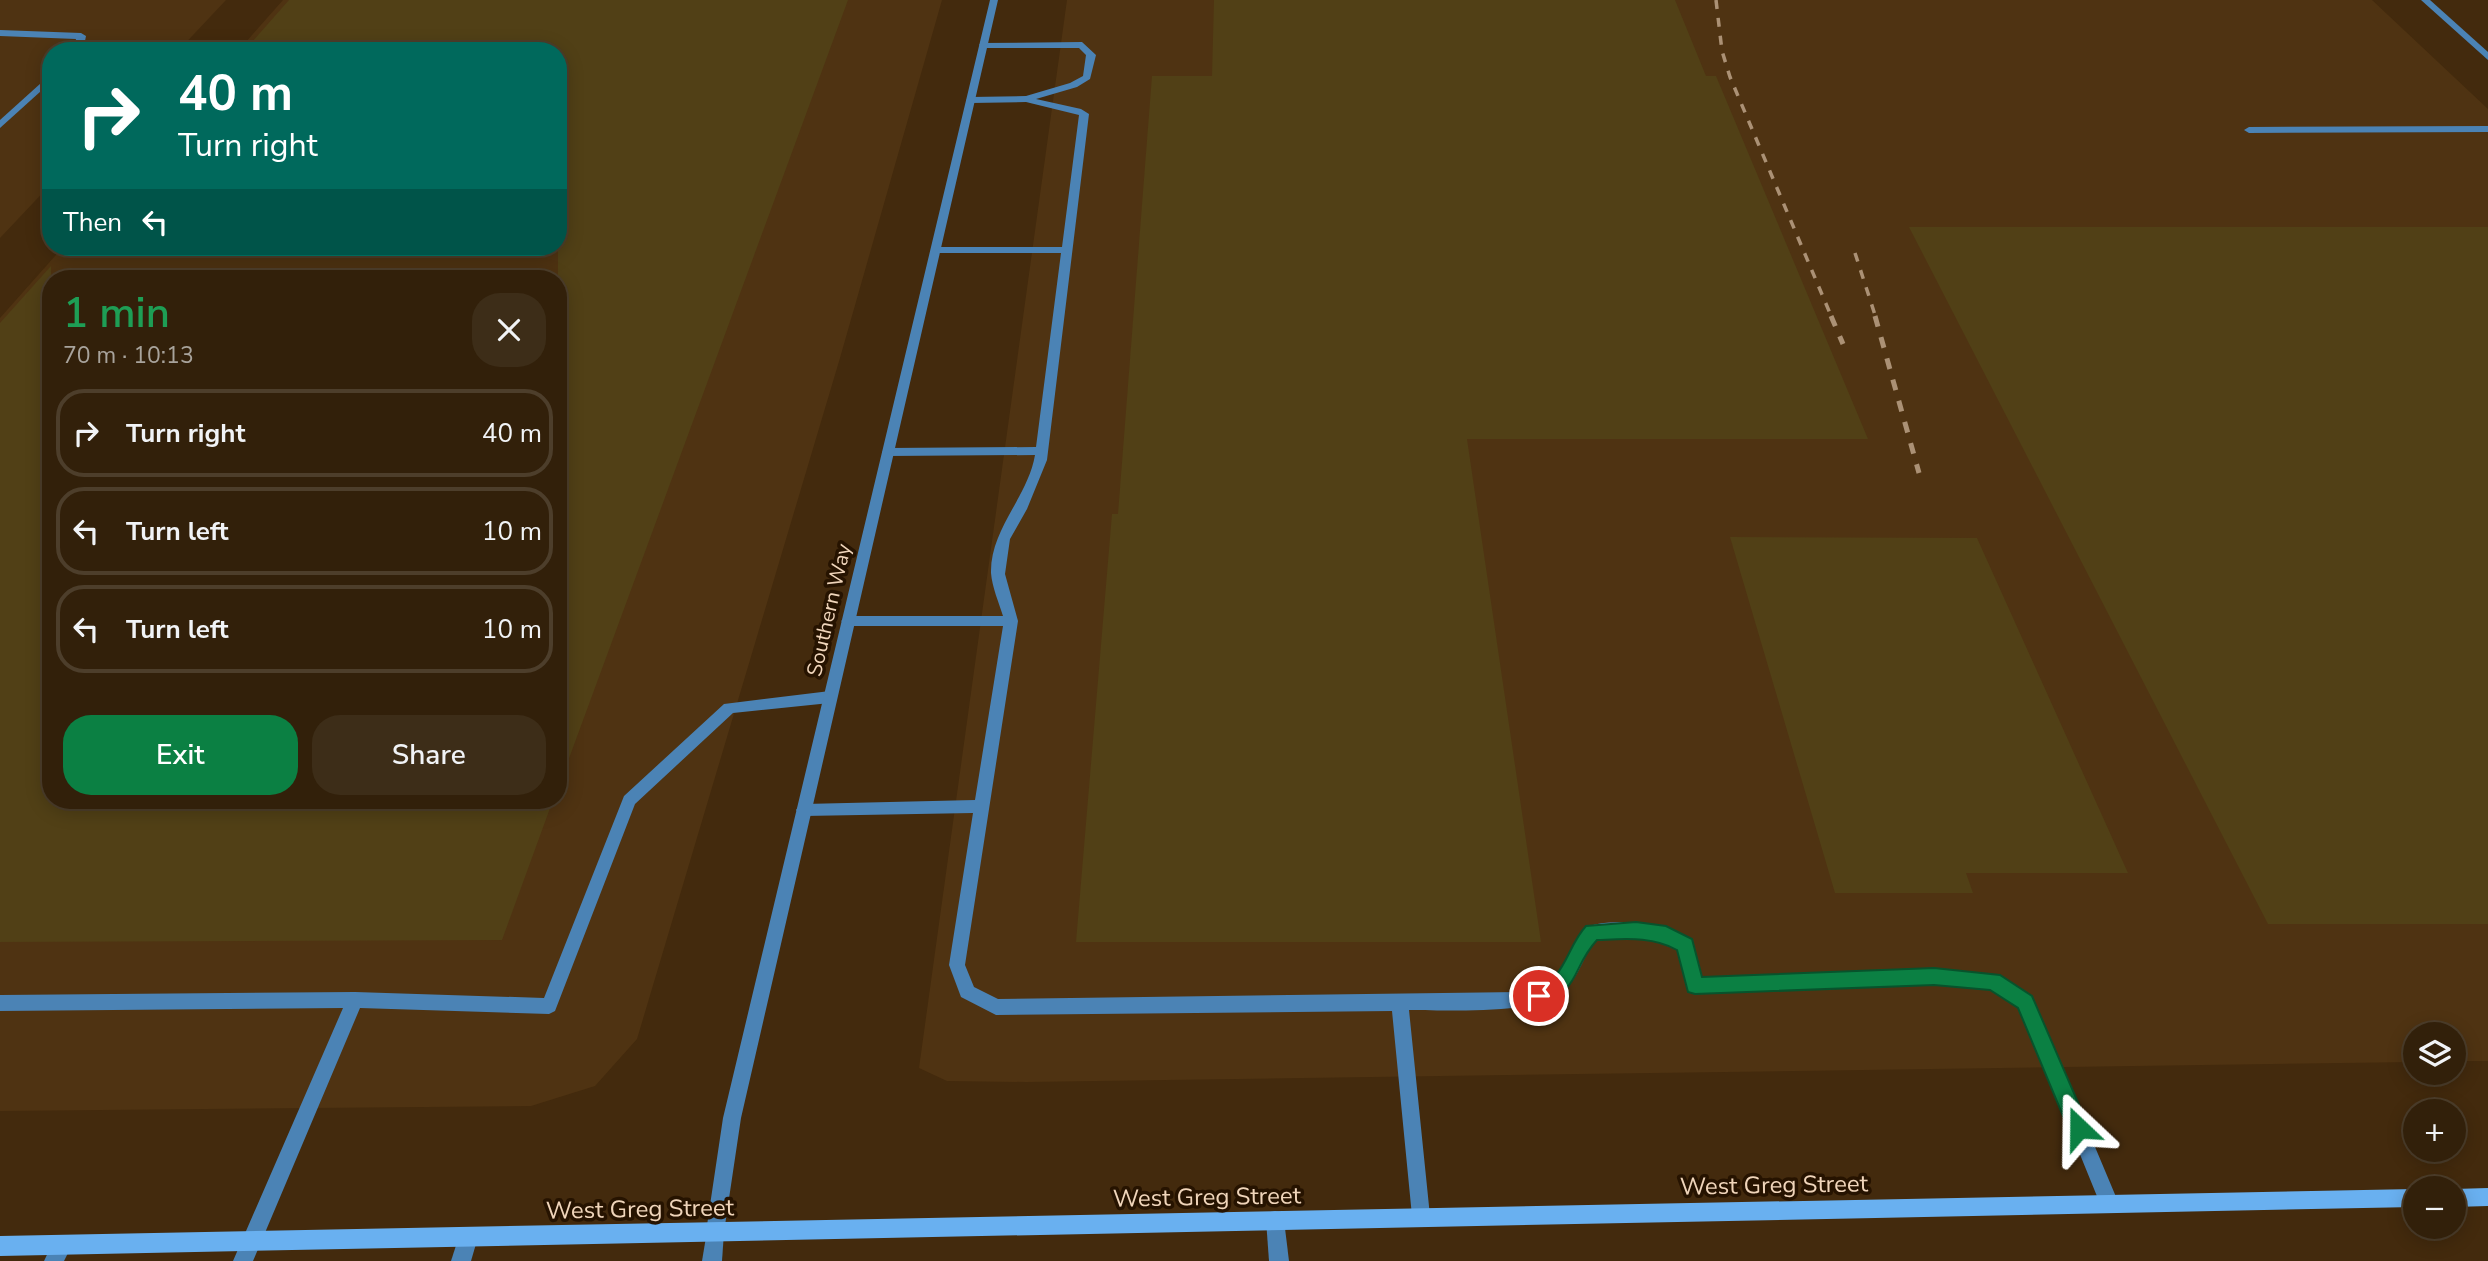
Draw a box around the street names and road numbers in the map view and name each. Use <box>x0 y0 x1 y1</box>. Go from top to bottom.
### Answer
street label: Southern Way <box>800 541 858 679</box>
street label: West Greg Street <box>1680 1167 1869 1203</box>
street label: West Greg Street <box>1113 1179 1302 1215</box>
street label: West Greg Street <box>546 1191 735 1227</box>

